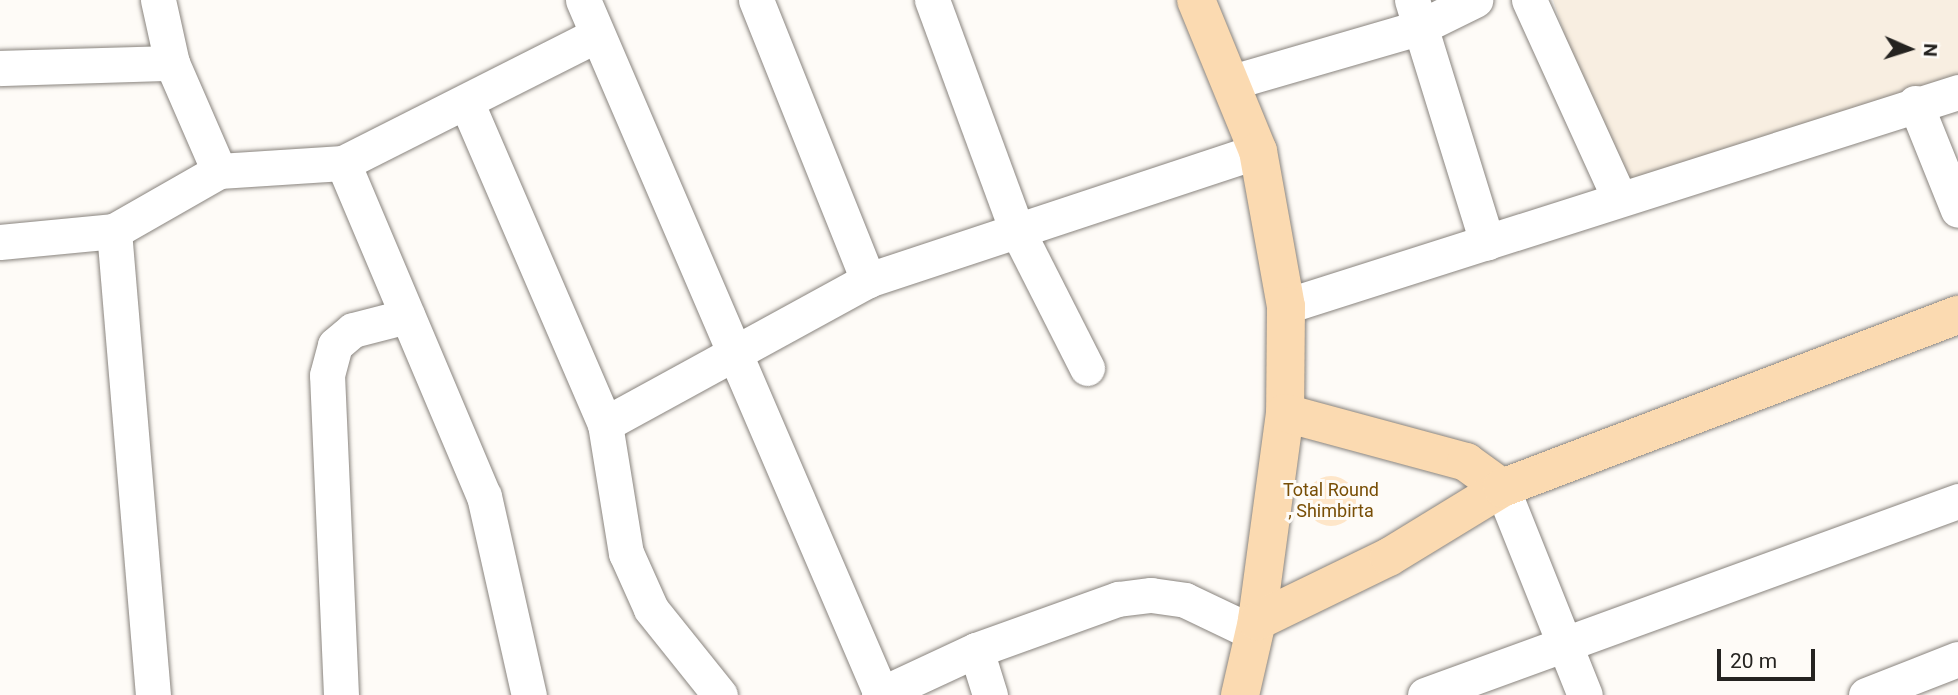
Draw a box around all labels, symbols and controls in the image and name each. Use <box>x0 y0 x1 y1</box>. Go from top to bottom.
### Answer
north arrow <box>1874 14 1944 84</box>
text: N <box>1919 43 1942 57</box>
park label: Total Round , Shimbirta <box>1283 480 1379 522</box>
scale bar <box>1720 636 1818 680</box>
text: 20 m <box>1730 649 1777 673</box>

